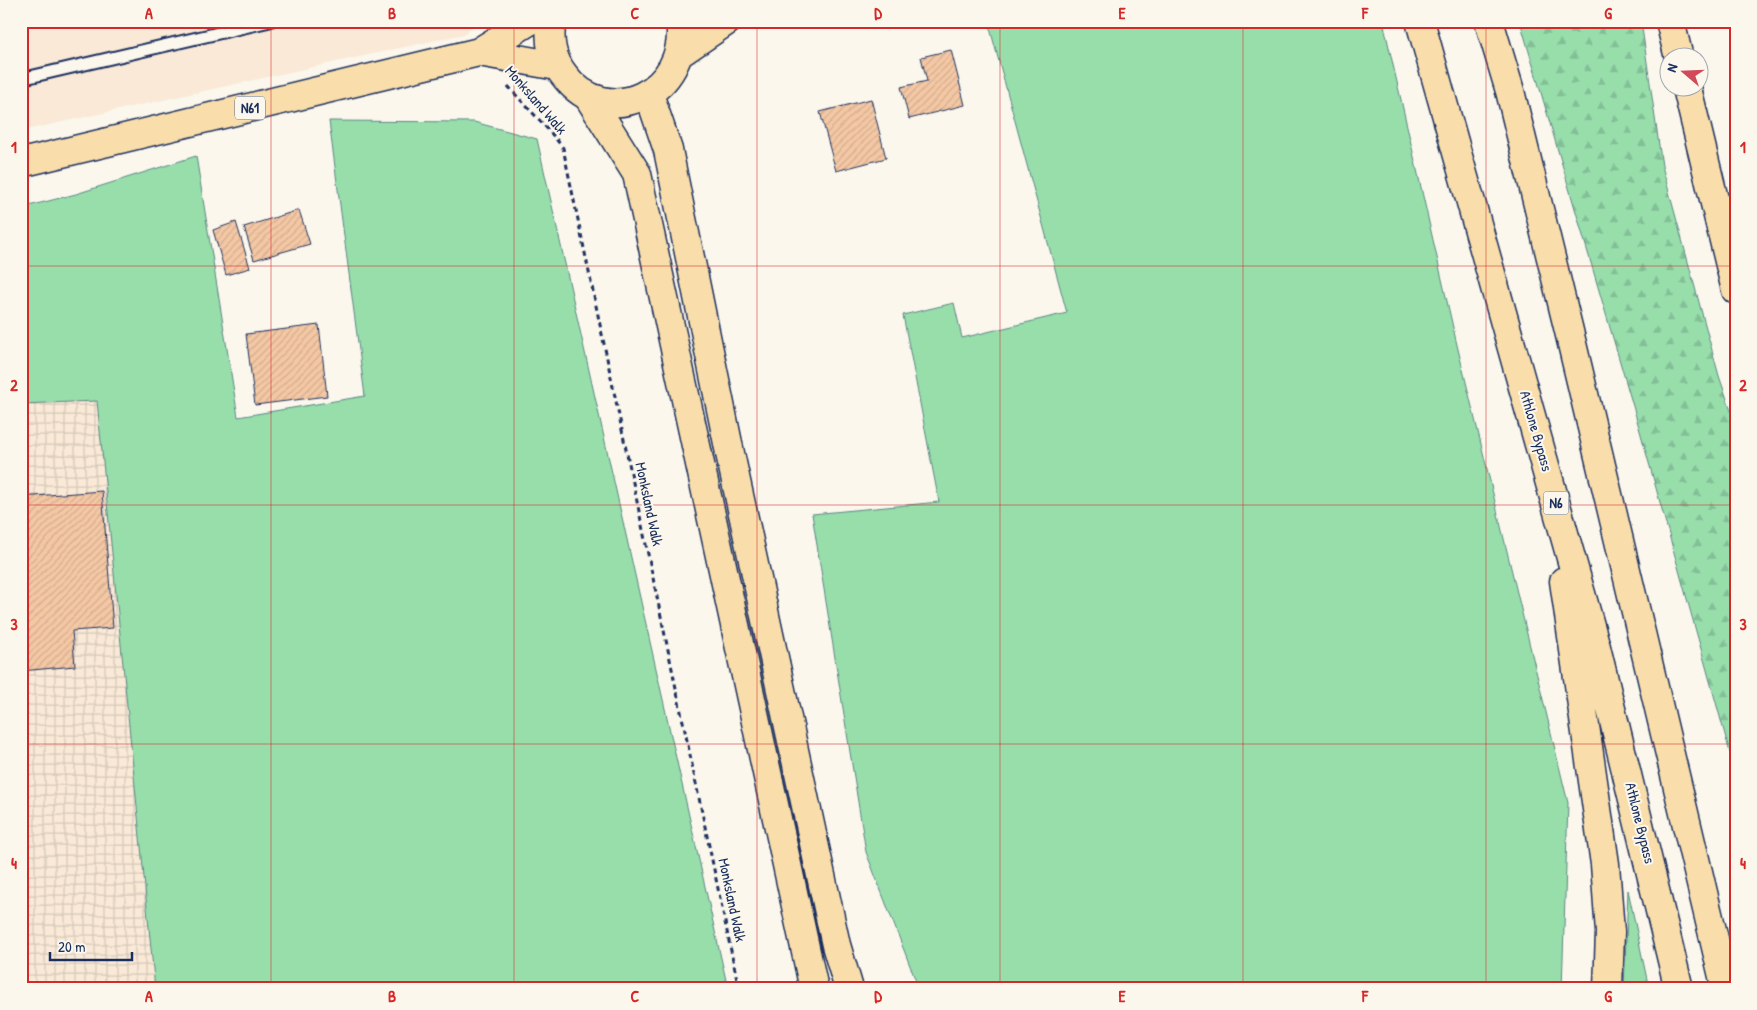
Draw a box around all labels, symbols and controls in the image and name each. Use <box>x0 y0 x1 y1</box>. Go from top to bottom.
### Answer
text: A <box>145 2 153 24</box>
text: B <box>388 2 396 24</box>
text: C <box>631 2 640 24</box>
text: D <box>874 2 882 24</box>
text: E <box>1118 2 1126 24</box>
text: F <box>1361 2 1369 24</box>
text: G <box>1604 2 1612 24</box>
north arrow <box>1660 48 1710 98</box>
text: N <box>1661 60 1682 74</box>
street label: Monksland Walk <box>501 61 572 139</box>
road number: N61 <box>235 96 265 120</box>
text: 1 <box>11 136 17 158</box>
text: 1 <box>1740 136 1746 158</box>
text: 2 <box>10 374 18 396</box>
text: 2 <box>1739 374 1747 396</box>
street label: Athlone Bypass <box>1515 388 1558 474</box>
street label: Monksland Walk <box>630 460 669 548</box>
road number: N6 <box>1544 492 1568 514</box>
text: 3 <box>10 613 18 635</box>
text: 3 <box>1739 613 1747 635</box>
street label: Athlone Bypass <box>1620 780 1661 866</box>
text: 4 <box>11 852 17 874</box>
text: 4 <box>1740 852 1746 874</box>
street label: Monksland Walk <box>713 856 752 944</box>
scale bar <box>50 930 132 962</box>
text: 20 m <box>58 936 85 957</box>
text: A <box>145 985 153 1007</box>
text: B <box>388 985 396 1007</box>
text: C <box>631 985 640 1007</box>
text: D <box>874 985 882 1007</box>
text: E <box>1118 985 1126 1007</box>
text: F <box>1361 985 1369 1007</box>
text: G <box>1604 985 1612 1007</box>

